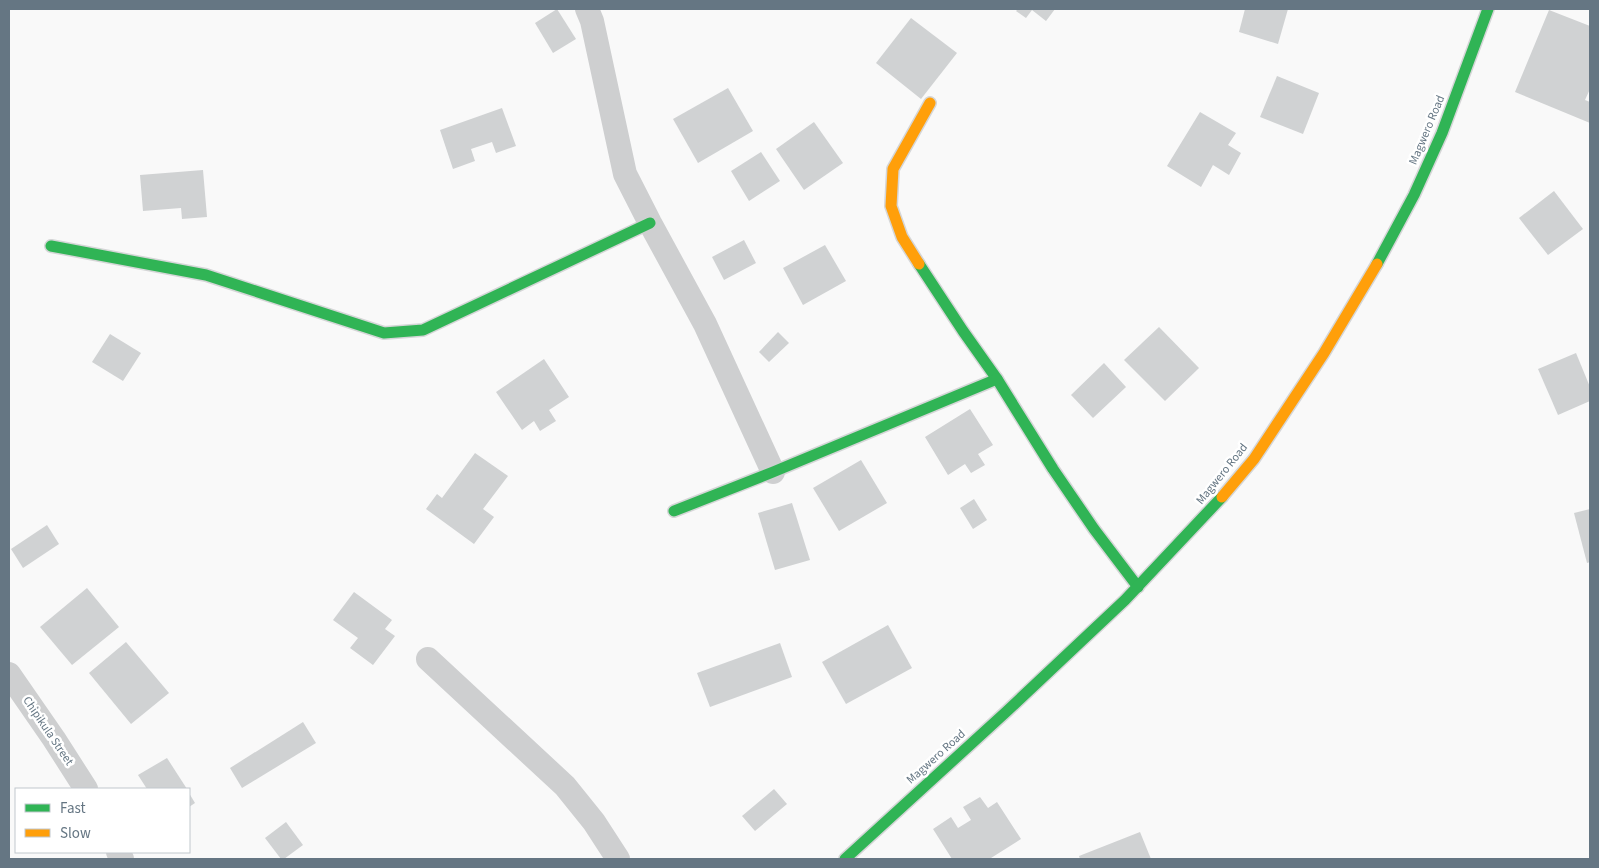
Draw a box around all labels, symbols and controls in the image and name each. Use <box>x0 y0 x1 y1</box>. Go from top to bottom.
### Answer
street label: Magwero Road <box>1405 93 1449 167</box>
street label: Magwero Road <box>1192 440 1252 508</box>
street label: Chipikula Street <box>19 693 77 769</box>
street label: Magwero Road <box>903 726 969 788</box>
legend <box>15 788 190 853</box>
text: Fast <box>60 798 86 819</box>
text: Slow <box>60 823 91 844</box>

